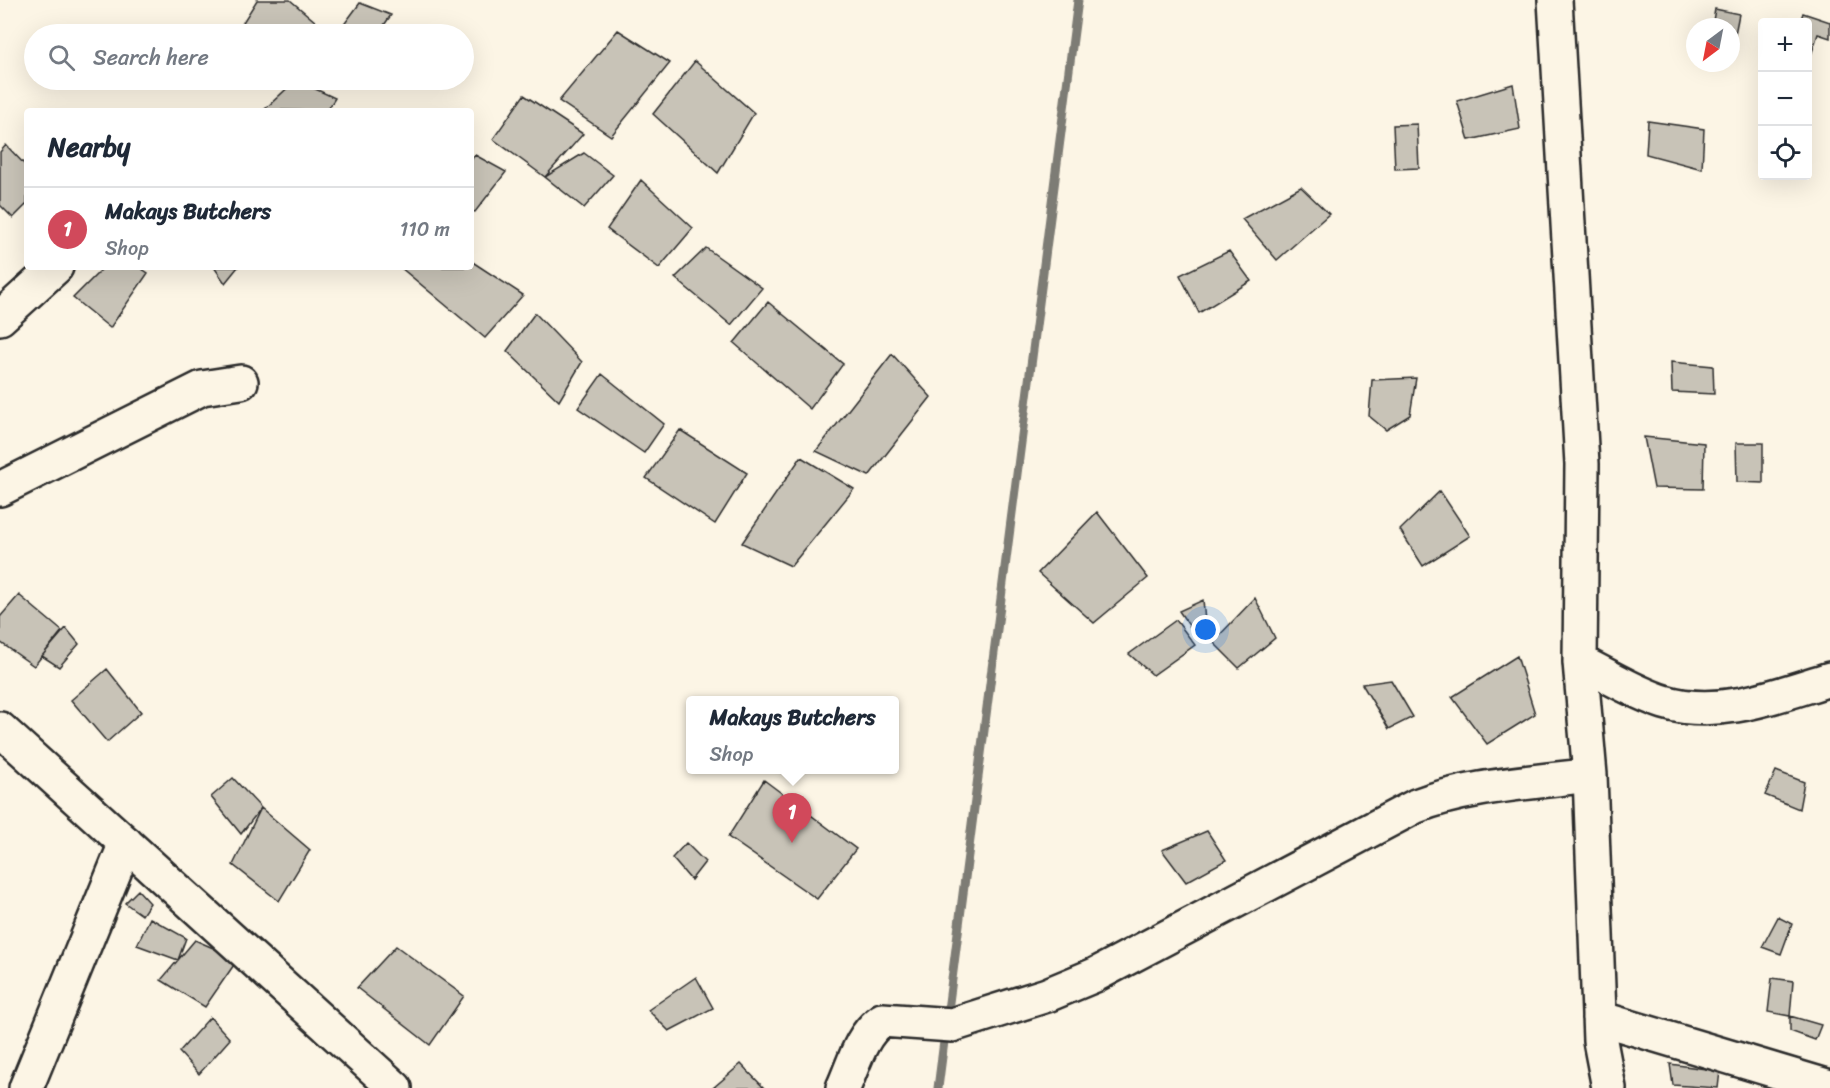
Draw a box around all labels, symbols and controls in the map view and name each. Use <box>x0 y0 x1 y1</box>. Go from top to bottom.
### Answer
north arrow <box>1686 18 1740 72</box>
map controls <box>1758 18 1812 180</box>
button: + <box>1758 18 1812 72</box>
search box <box>24 24 474 90</box>
text: Search here <box>93 38 209 77</box>
icon: search <box>45 41 78 74</box>
button: − <box>1758 72 1812 126</box>
text: Nearby <box>48 124 130 170</box>
button: locate <box>1758 126 1812 180</box>
text: Makays Butchers <box>105 192 271 231</box>
text: 1 <box>63 212 72 247</box>
text: 110 m <box>400 212 450 247</box>
text: Shop <box>105 231 149 266</box>
your location <box>1191 615 1220 644</box>
popup <box>686 696 899 774</box>
text: Makays Butchers <box>709 698 876 737</box>
text: Shop <box>709 737 753 772</box>
pin: 1 <box>772 794 812 843</box>

